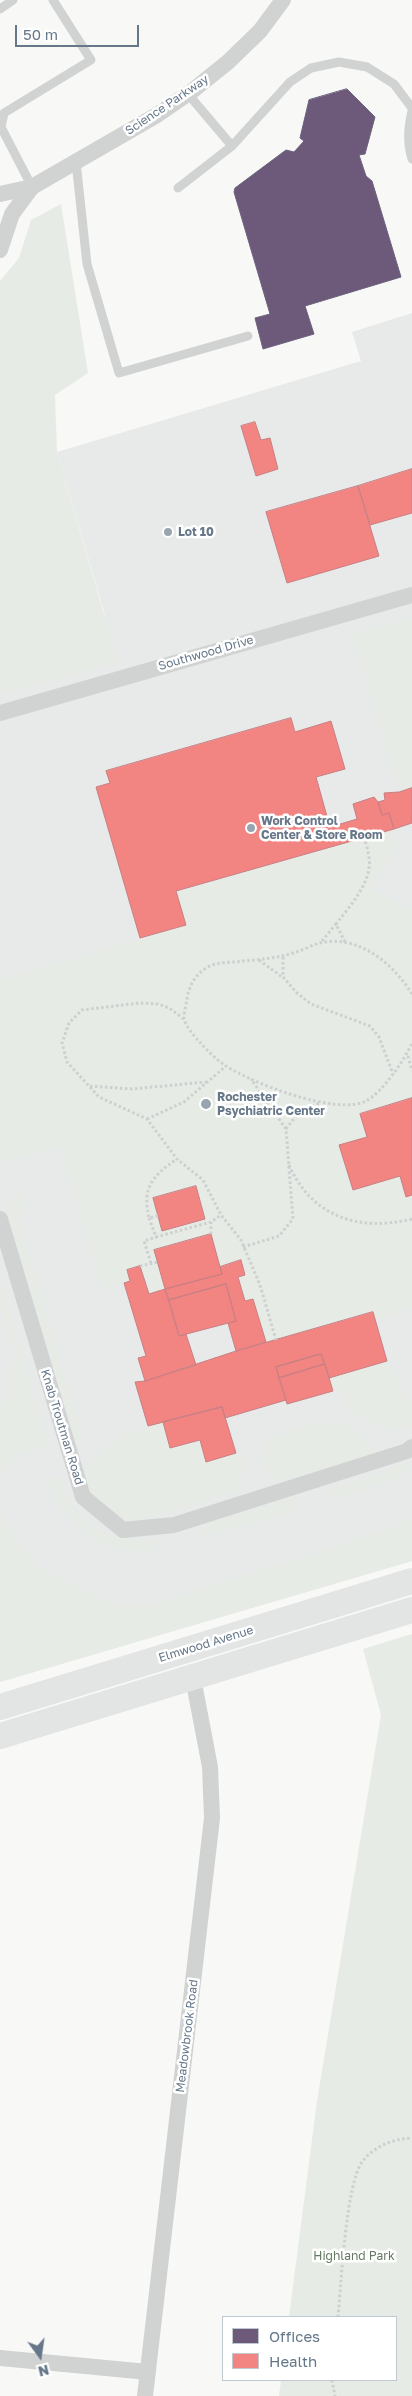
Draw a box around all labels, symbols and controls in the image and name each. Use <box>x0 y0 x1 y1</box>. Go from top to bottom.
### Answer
scale bar <box>18 15 141 47</box>
text: 50 m <box>23 25 58 43</box>
street label: Science Parkway <box>123 72 211 138</box>
place label: Lot 10 <box>178 525 214 539</box>
marker: Lot 10 <box>162 526 174 538</box>
street label: Southwood Drive <box>157 633 255 673</box>
place label: Work Control Center & Store Room <box>261 814 382 842</box>
marker: Work Control Center & Store Room <box>245 822 257 834</box>
place label: Rochester Psychiatric Center <box>217 1090 325 1118</box>
marker: Rochester Psychiatric Center <box>199 1097 213 1111</box>
street label: Knab Troutman Road <box>38 1367 86 1487</box>
street label: Elmwood Avenue <box>157 1623 255 1665</box>
street label: Meadowbrook Road <box>173 1979 201 2093</box>
park label: Highland Park <box>313 2249 395 2263</box>
legend <box>222 2316 397 2381</box>
text: Offices <box>269 2327 320 2345</box>
north arrow <box>15 2331 65 2381</box>
text: Health <box>269 2352 317 2370</box>
text: N <box>37 2362 51 2381</box>

